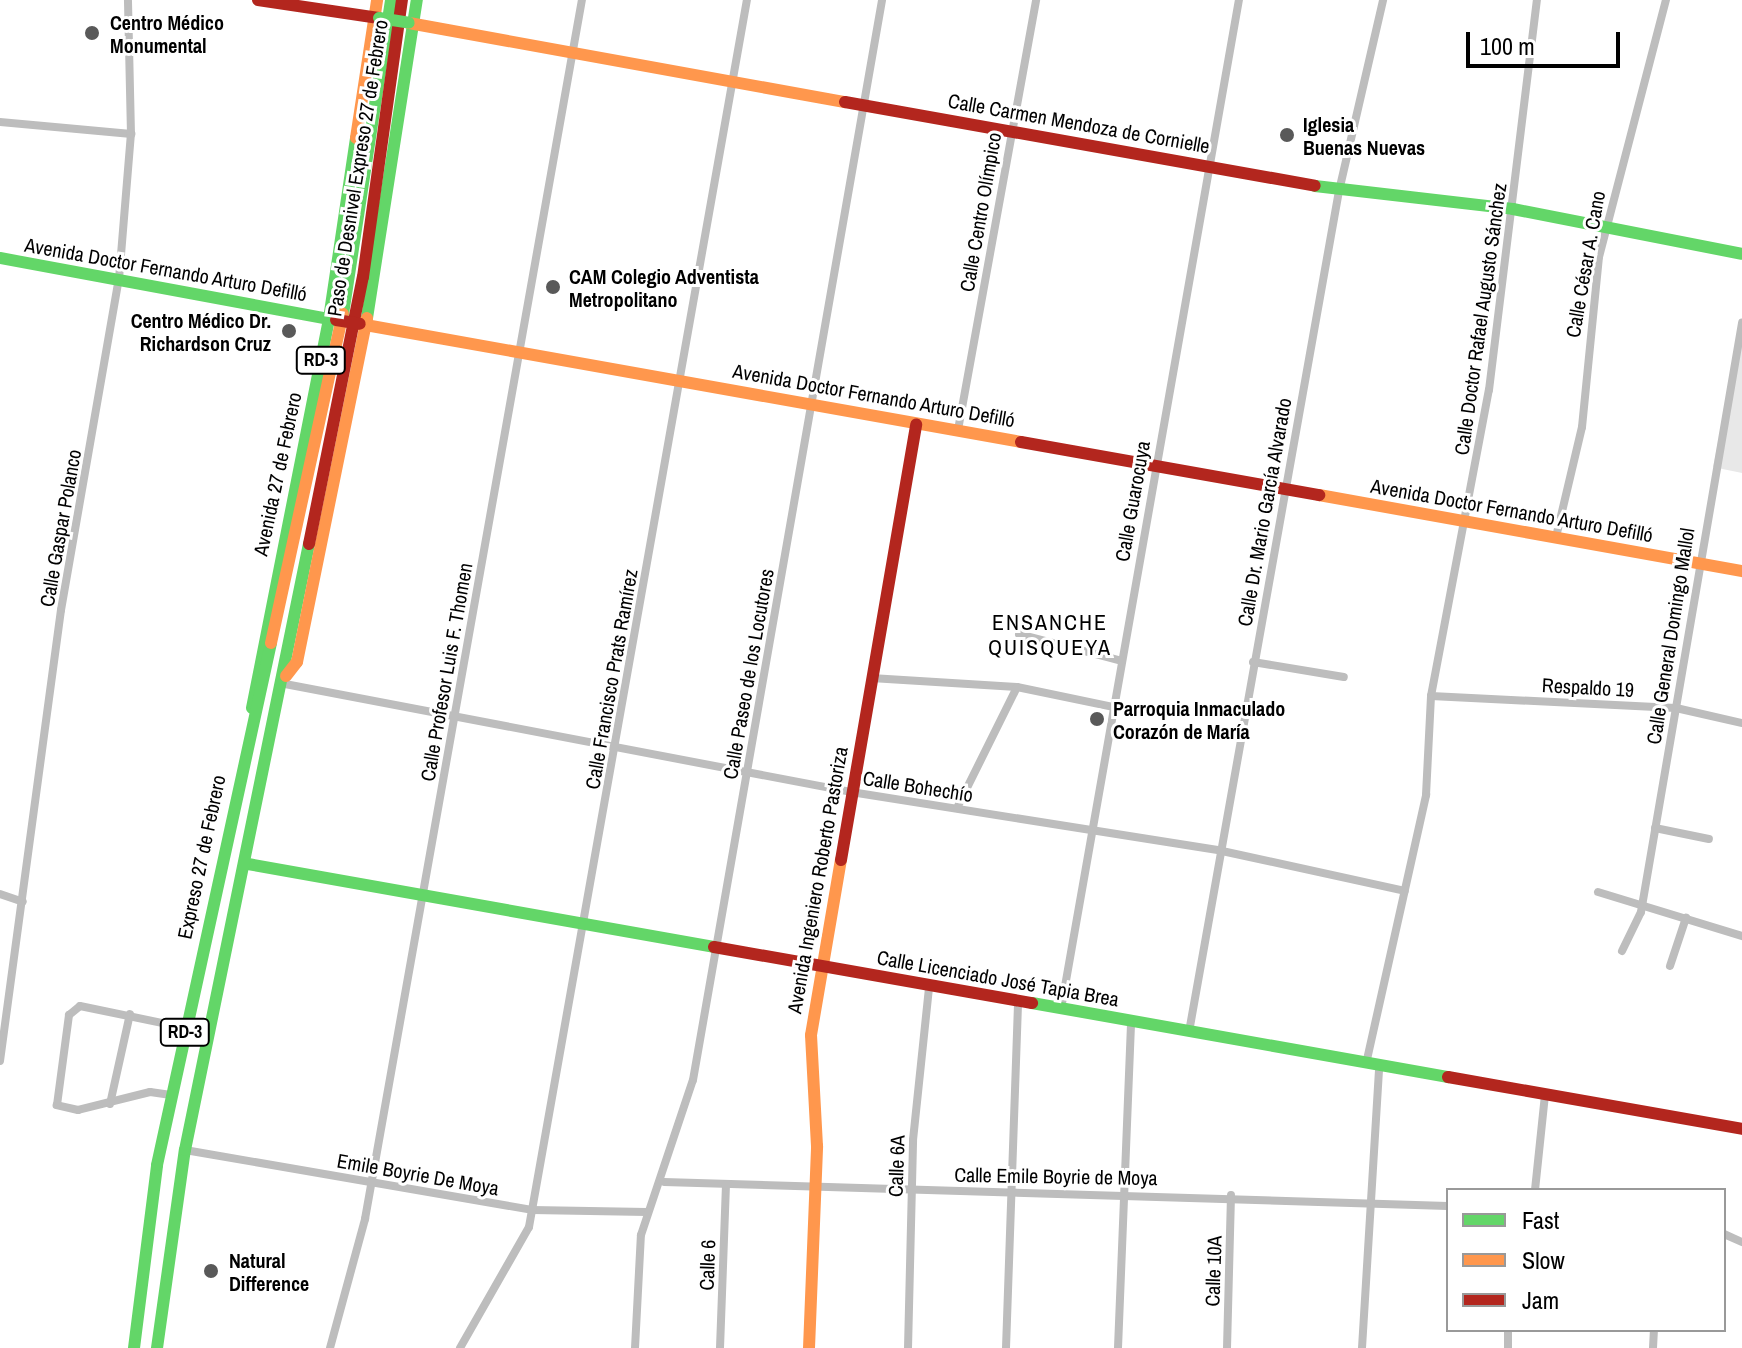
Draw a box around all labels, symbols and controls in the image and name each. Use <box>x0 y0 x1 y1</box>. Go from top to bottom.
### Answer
place label: Centro Médico Monumental <box>110 10 224 57</box>
scale bar <box>1470 16 1624 66</box>
street label: Paso de Desnivel Expreso 27 de Febrero <box>322 18 392 318</box>
marker: Centro Médico Monumental <box>81 22 103 44</box>
text: 100 m <box>1480 30 1535 62</box>
street label: Calle Carmen Mendoza de Cornielle <box>946 88 1212 158</box>
place label: Iglesia Buenas Nuevas <box>1303 112 1425 159</box>
marker: Iglesia Buenas Nuevas <box>1278 126 1296 144</box>
street label: Calle Centro Olímpico <box>954 130 1006 294</box>
street label: Calle Doctor Rafael Augusto Sánchez <box>1449 181 1511 457</box>
street label: Calle César A. Cano <box>1560 188 1610 340</box>
street label: Avenida Doctor Fernando Arturo Defilló <box>23 232 309 306</box>
place label: CAM Colegio Adventista Metropolitano <box>569 264 759 311</box>
marker: CAM Colegio Adventista Metropolitano <box>544 278 562 296</box>
place label: Centro Médico Dr. Richardson Cruz <box>131 308 271 355</box>
marker: Centro Médico Dr. Richardson Cruz <box>278 320 300 342</box>
road number: RD-3 <box>295 346 347 374</box>
street label: Avenida Doctor Fernando Arturo Defilló <box>731 358 1017 432</box>
street label: Avenida 27 de Febrero <box>248 390 306 558</box>
street label: Calle Dr. Mario García Alvarado <box>1232 395 1296 629</box>
street label: Calle Guarocuya <box>1110 439 1154 563</box>
street label: Calle Gaspar Polanco <box>34 447 86 609</box>
street label: Avenida Doctor Fernando Arturo Defilló <box>1369 473 1655 547</box>
street label: Calle General Domingo Mallol <box>1641 526 1699 746</box>
street label: Calle Profesor Luis F. Thomen <box>415 561 477 783</box>
street label: Calle Francisco Prats Ramírez <box>580 567 642 791</box>
street label: Calle Paseo de los Locutores <box>718 567 778 781</box>
district label: ENSANCHE QUISQUEYA <box>988 609 1112 660</box>
street label: Respaldo 19 <box>1541 673 1635 701</box>
place label: Parroquia Inmaculado Corazón de María <box>1113 696 1285 743</box>
marker: Parroquia Inmaculado Corazón de María <box>1088 710 1106 728</box>
street label: Avenida Ingeniero Roberto Pastoriza <box>782 745 852 1015</box>
street label: Calle Bohechío <box>861 765 975 807</box>
street label: Expreso 27 de Febrero <box>172 773 230 941</box>
street label: Calle Licenciado José Tapia Brea <box>875 945 1121 1011</box>
road number: RD-3 <box>159 1018 211 1046</box>
street label: Calle 6A <box>883 1135 909 1197</box>
street label: Emile Boyrie De Moya <box>335 1148 501 1200</box>
street label: Calle Emile Boyrie de Moya <box>954 1162 1158 1190</box>
legend <box>1446 1188 1726 1332</box>
text: Fast <box>1522 1204 1559 1236</box>
street label: Calle 10A <box>1200 1235 1226 1307</box>
street label: Calle 6 <box>694 1239 720 1291</box>
text: Slow <box>1522 1244 1565 1276</box>
place label: Natural Difference <box>229 1248 309 1295</box>
marker: Natural Difference <box>200 1260 222 1282</box>
text: Jam <box>1522 1284 1559 1316</box>

